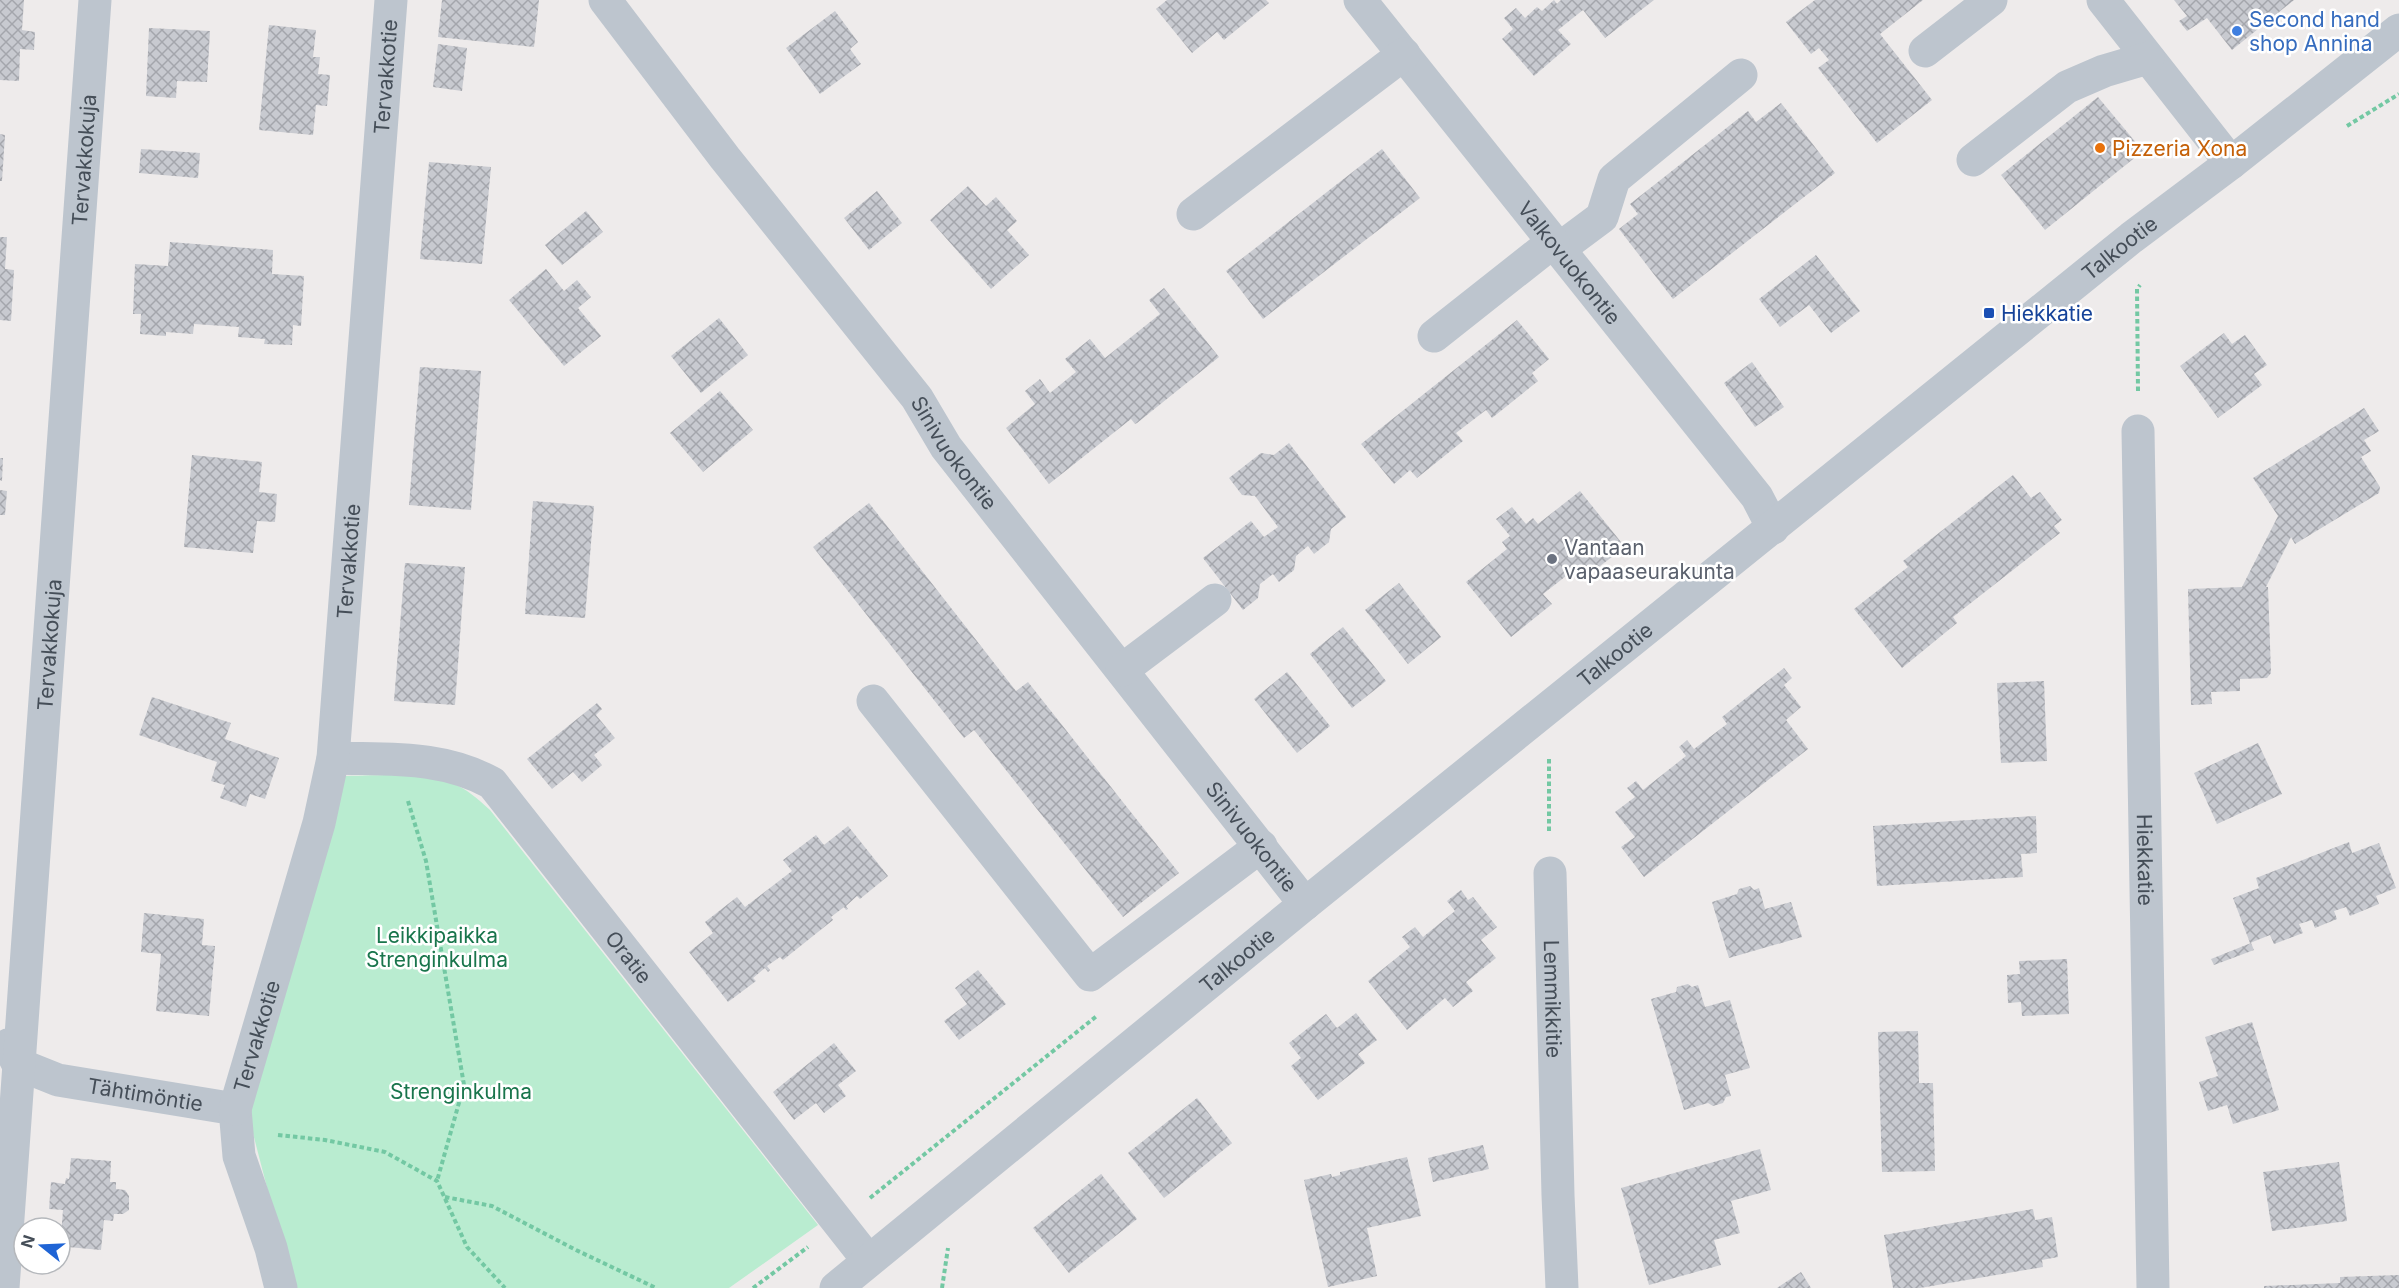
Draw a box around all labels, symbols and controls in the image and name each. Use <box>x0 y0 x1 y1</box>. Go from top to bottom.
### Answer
place label: Second hand shop Annina <box>2249 7 2380 56</box>
street label: Tervakkotie <box>368 18 402 135</box>
marker: Second hand shop Annina <box>2230 24 2244 38</box>
street label: Tervakkokuja <box>66 93 101 227</box>
place label: Pizzeria Xona <box>2112 136 2247 161</box>
marker: Pizzeria Xona <box>2093 141 2107 155</box>
street label: Valkovuokontie <box>1513 196 1626 329</box>
street label: Talkootie <box>2077 210 2162 285</box>
place label: Hiekkatie <box>2001 301 2093 326</box>
marker: Hiekkatie <box>1982 306 1996 320</box>
street label: Sinivuokontie <box>906 391 1003 514</box>
street label: Tervakkotie <box>331 503 365 620</box>
place label: Vantaan vapaaseurakunta <box>1564 535 1735 584</box>
marker: Vantaan vapaaseurakunta <box>1545 552 1559 566</box>
street label: Tervakkokuja <box>32 578 66 711</box>
street label: Talkootie <box>1572 616 1657 692</box>
street label: Sinivuokontie <box>1201 776 1303 897</box>
street label: Hiekkatie <box>2132 814 2159 906</box>
street label: Talkootie <box>1194 922 1279 998</box>
park label: Leikkipaikka Strenginkulma <box>366 923 508 972</box>
street label: Oratie <box>601 925 657 988</box>
street label: Lemmikkitie <box>1539 939 1567 1058</box>
street label: Tervakkotie <box>228 977 285 1095</box>
street label: Tähtimöntie <box>86 1073 205 1116</box>
park label: Strenginkulma <box>390 1079 532 1104</box>
north arrow <box>12 1216 72 1276</box>
text: N <box>16 1232 39 1250</box>

